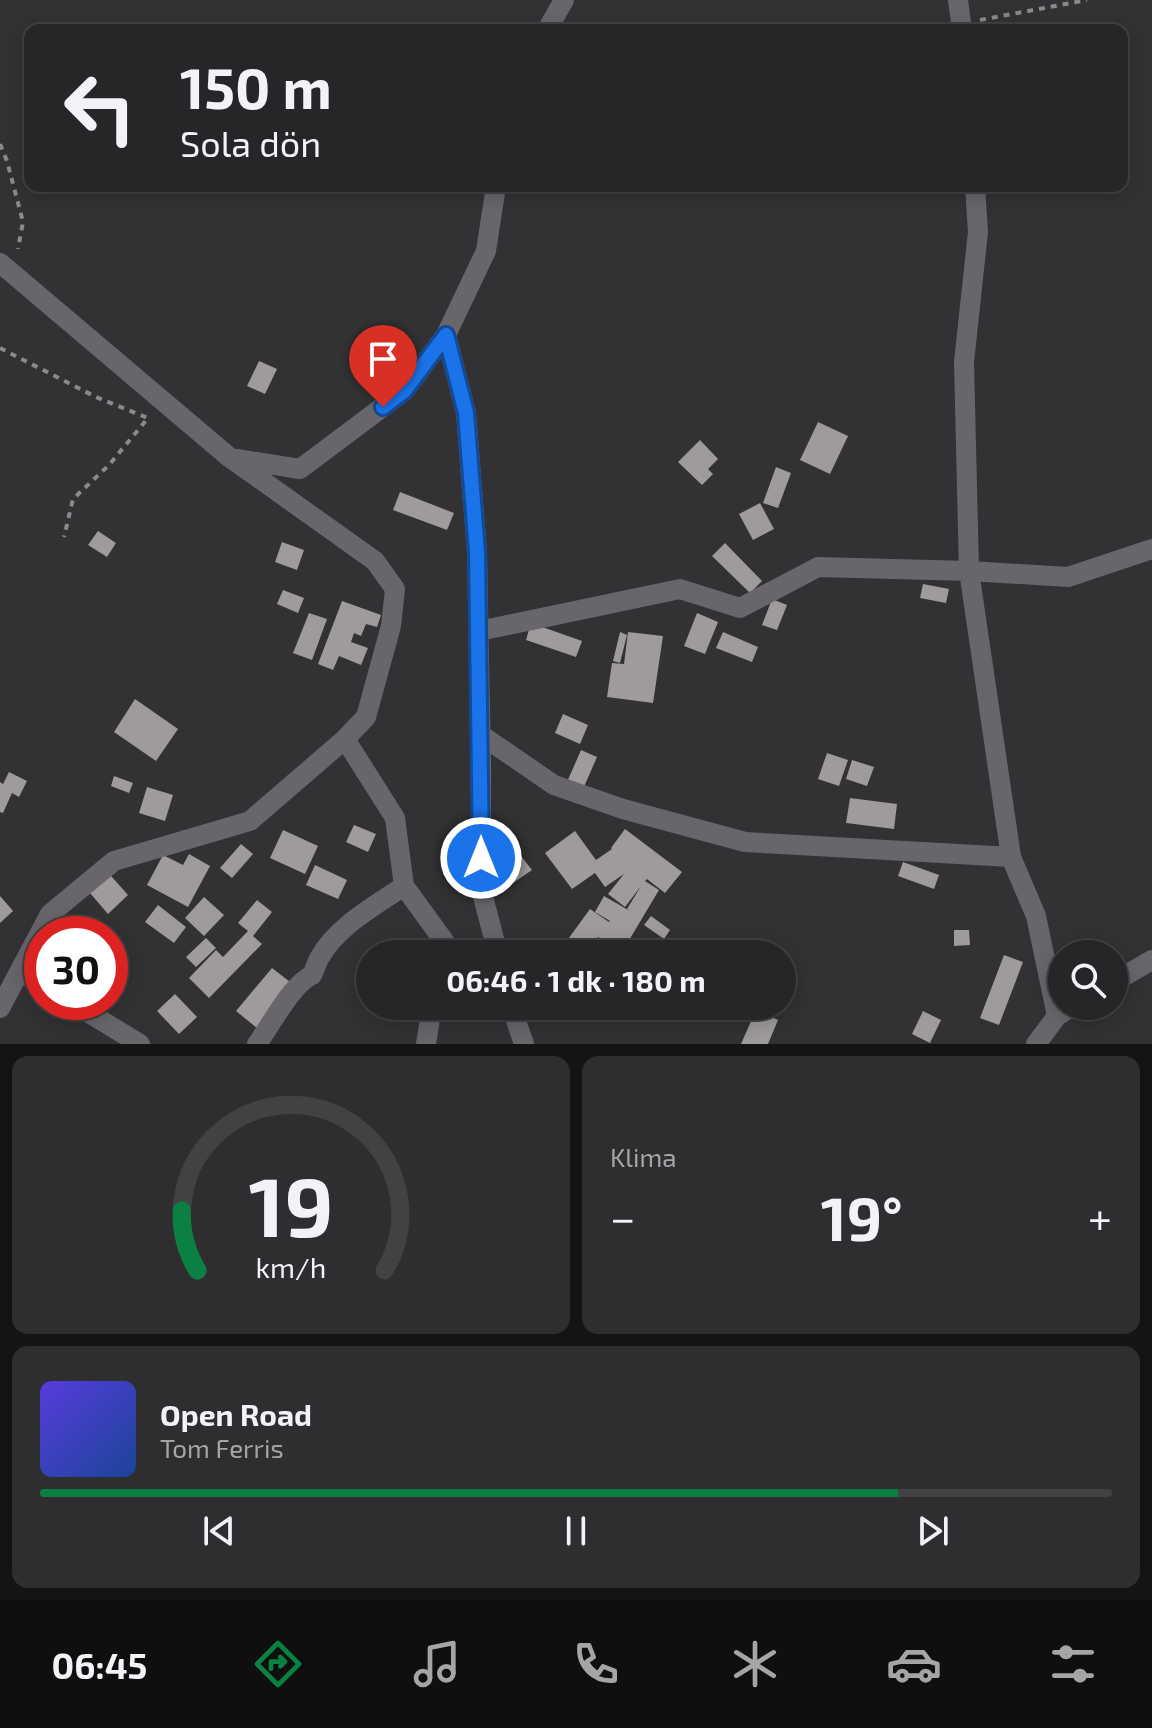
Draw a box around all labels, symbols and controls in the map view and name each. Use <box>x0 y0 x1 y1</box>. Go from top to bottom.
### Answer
text: 150 m <box>180 53 332 120</box>
icon: left <box>48 56 152 160</box>
text: Sola dön <box>180 121 321 164</box>
pin <box>349 325 417 407</box>
icon: arrive <box>361 337 405 381</box>
position arrow <box>439 816 523 900</box>
speed limit sign: 30 <box>24 916 128 1020</box>
map controls <box>1048 940 1128 1020</box>
button: search <box>1048 940 1128 1020</box>
text: 06:46 · 1 dk · 180 m <box>446 962 706 998</box>
text: Klima <box>610 1141 677 1172</box>
text: 19 <box>248 1154 334 1254</box>
text: 19° <box>821 1181 903 1253</box>
text: − <box>610 1190 636 1243</box>
text: + <box>1088 1190 1112 1243</box>
text: km/h <box>256 1249 326 1284</box>
text: Open Road <box>160 1396 312 1432</box>
text: Tom Ferris <box>160 1432 284 1463</box>
icon: previous <box>197 1509 241 1553</box>
icon: pause <box>554 1509 598 1553</box>
icon: next <box>911 1509 955 1553</box>
icon: directions <box>250 1636 306 1692</box>
icon: music <box>409 1636 465 1692</box>
icon: phone <box>568 1636 624 1692</box>
icon: climate <box>727 1636 783 1692</box>
icon: car <box>886 1636 942 1692</box>
icon: filters <box>1045 1636 1101 1692</box>
text: 06:45 <box>51 1643 147 1686</box>

